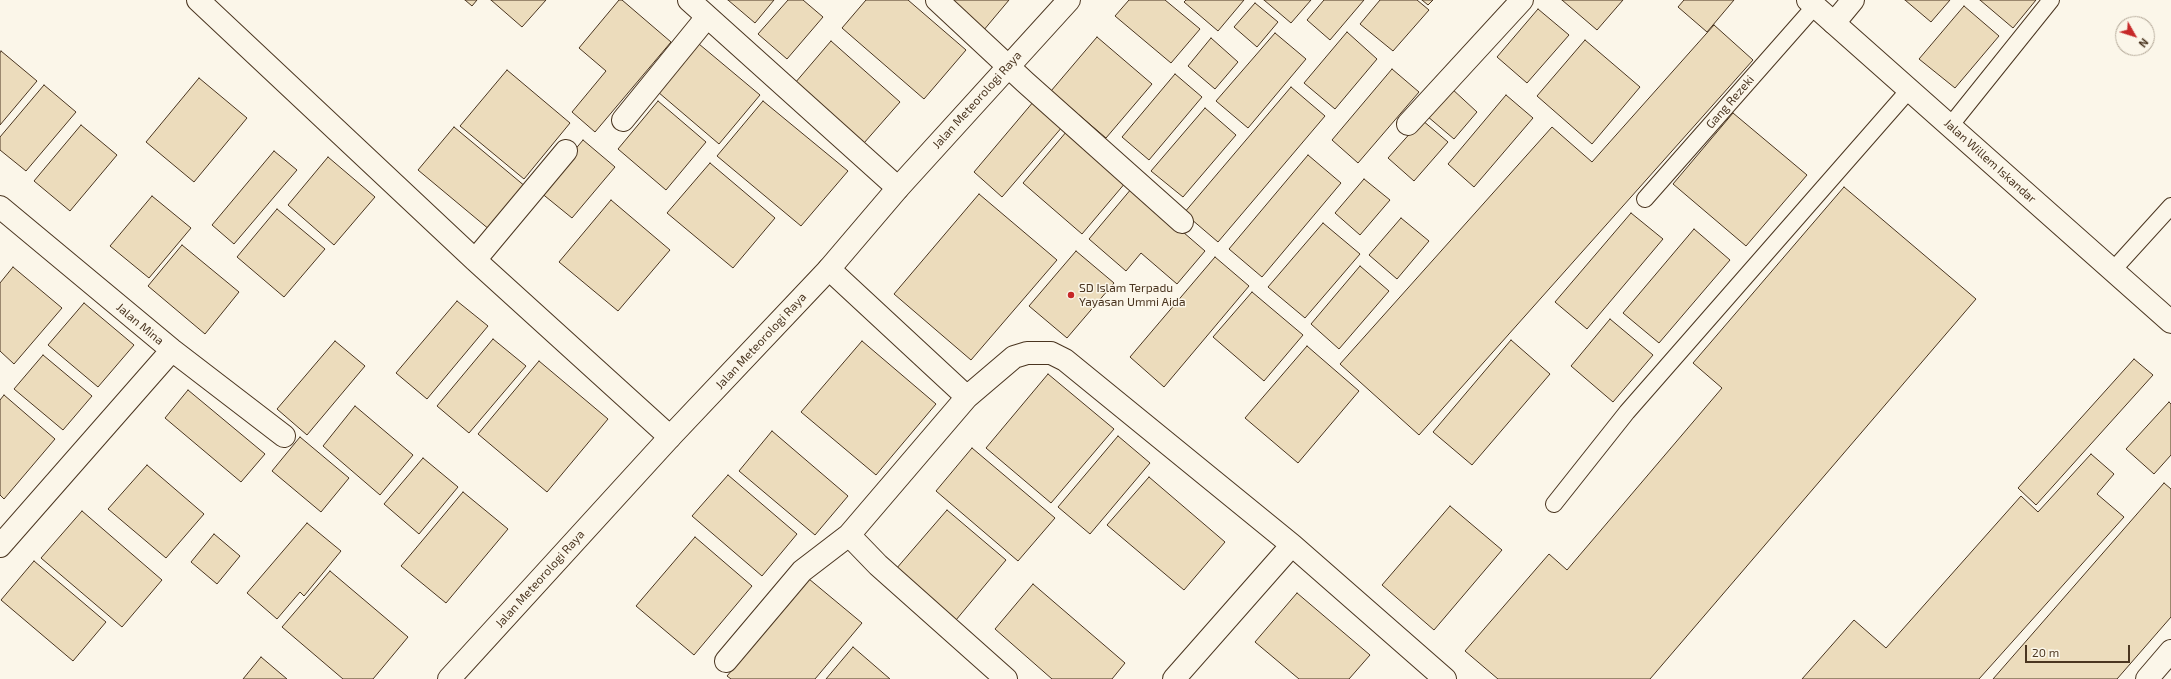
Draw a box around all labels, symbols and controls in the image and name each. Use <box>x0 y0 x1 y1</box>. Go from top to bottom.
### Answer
north arrow <box>2115 16 2155 56</box>
text: N <box>2136 36 2151 50</box>
street label: Jalan Meteorologi Raya <box>929 48 1025 152</box>
street label: Gang Rezeki <box>1703 72 1757 132</box>
street label: Jalan Willem Iskandar <box>1941 116 2039 206</box>
place label: SD Islam Terpadu Yayasan Ummi Aida <box>1079 281 1186 309</box>
street label: Jalan Meteorologi Raya <box>713 290 809 392</box>
marker: SD Islam Terpadu Yayasan Ummi Aida <box>1066 290 1076 300</box>
street label: Jalan Mina <box>113 300 167 348</box>
street label: Jalan Meteorologi Raya <box>492 527 588 631</box>
scale bar <box>2027 637 2132 663</box>
text: 20 m <box>2032 645 2059 659</box>

